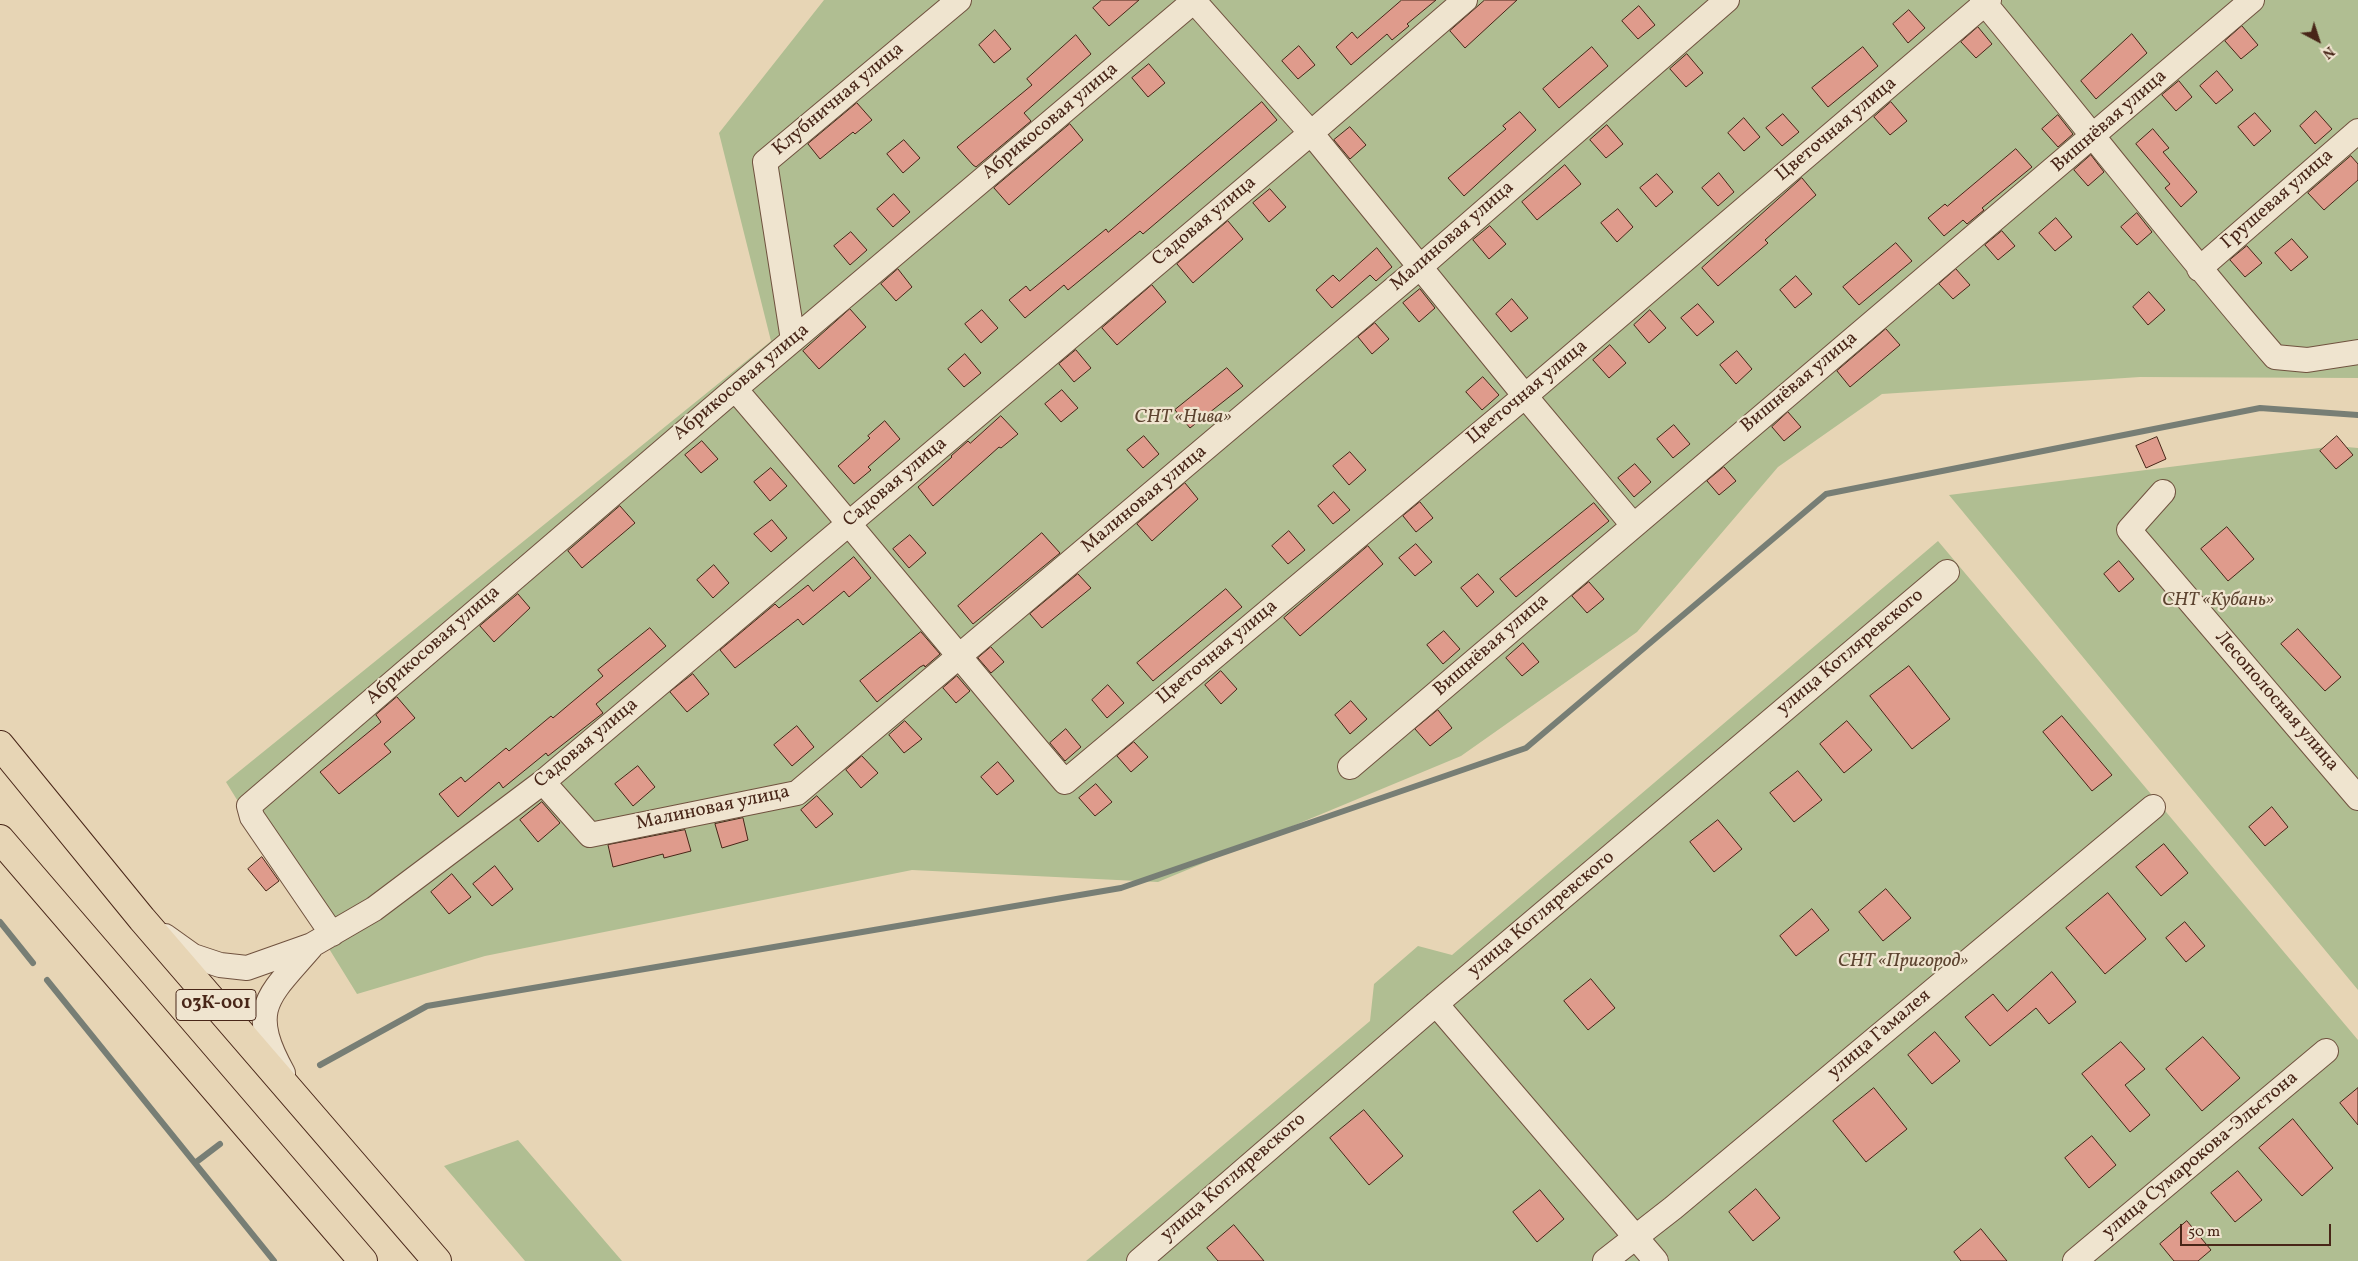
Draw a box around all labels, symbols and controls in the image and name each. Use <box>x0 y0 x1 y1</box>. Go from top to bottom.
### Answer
north arrow <box>2293 15 2343 65</box>
street label: Клубничная улица <box>769 38 909 162</box>
text: N <box>2318 41 2338 62</box>
street label: Абрикосовая улица <box>979 59 1123 185</box>
street label: Вишнёвая улица <box>2048 66 2172 178</box>
street label: Цветочная улица <box>1772 73 1902 187</box>
street label: Грушевая улица <box>2217 145 2339 255</box>
street label: Садовая улица <box>1148 172 1262 272</box>
street label: Малиновая улица <box>1386 177 1520 297</box>
street label: Абрикосовая улица <box>670 320 814 446</box>
street label: Вишнёвая улица <box>1737 328 1863 438</box>
street label: Цветочная улица <box>1463 336 1593 450</box>
park label: СНТ «Нива» <box>1134 408 1232 430</box>
street label: Садовая улица <box>839 433 953 533</box>
street label: Малиновая улица <box>1078 441 1212 559</box>
street label: Абрикосовая улица <box>362 582 506 710</box>
street label: улица Котляревского <box>1773 585 1929 721</box>
street label: Вишнёвая улица <box>1430 590 1554 702</box>
park label: СНТ «Кубань» <box>2162 591 2274 613</box>
street label: Цветочная улица <box>1153 596 1283 710</box>
street label: Лесополосная улица <box>2209 627 2343 777</box>
street label: Садовая улица <box>530 694 644 794</box>
street label: Малиновая улица <box>634 782 792 836</box>
street label: улица Котляревского <box>1464 847 1620 983</box>
park label: СНТ «Пригород» <box>1838 952 1968 974</box>
street label: улица Гамалея <box>1824 985 1936 1085</box>
road number: 03К-001 <box>176 990 256 1020</box>
street label: улица Сумарокова-Эльстона <box>2098 1067 2304 1245</box>
street label: улица Котляревского <box>1157 1109 1311 1247</box>
scale bar <box>2183 1214 2334 1246</box>
text: 50 m <box>2188 1222 2220 1243</box>

